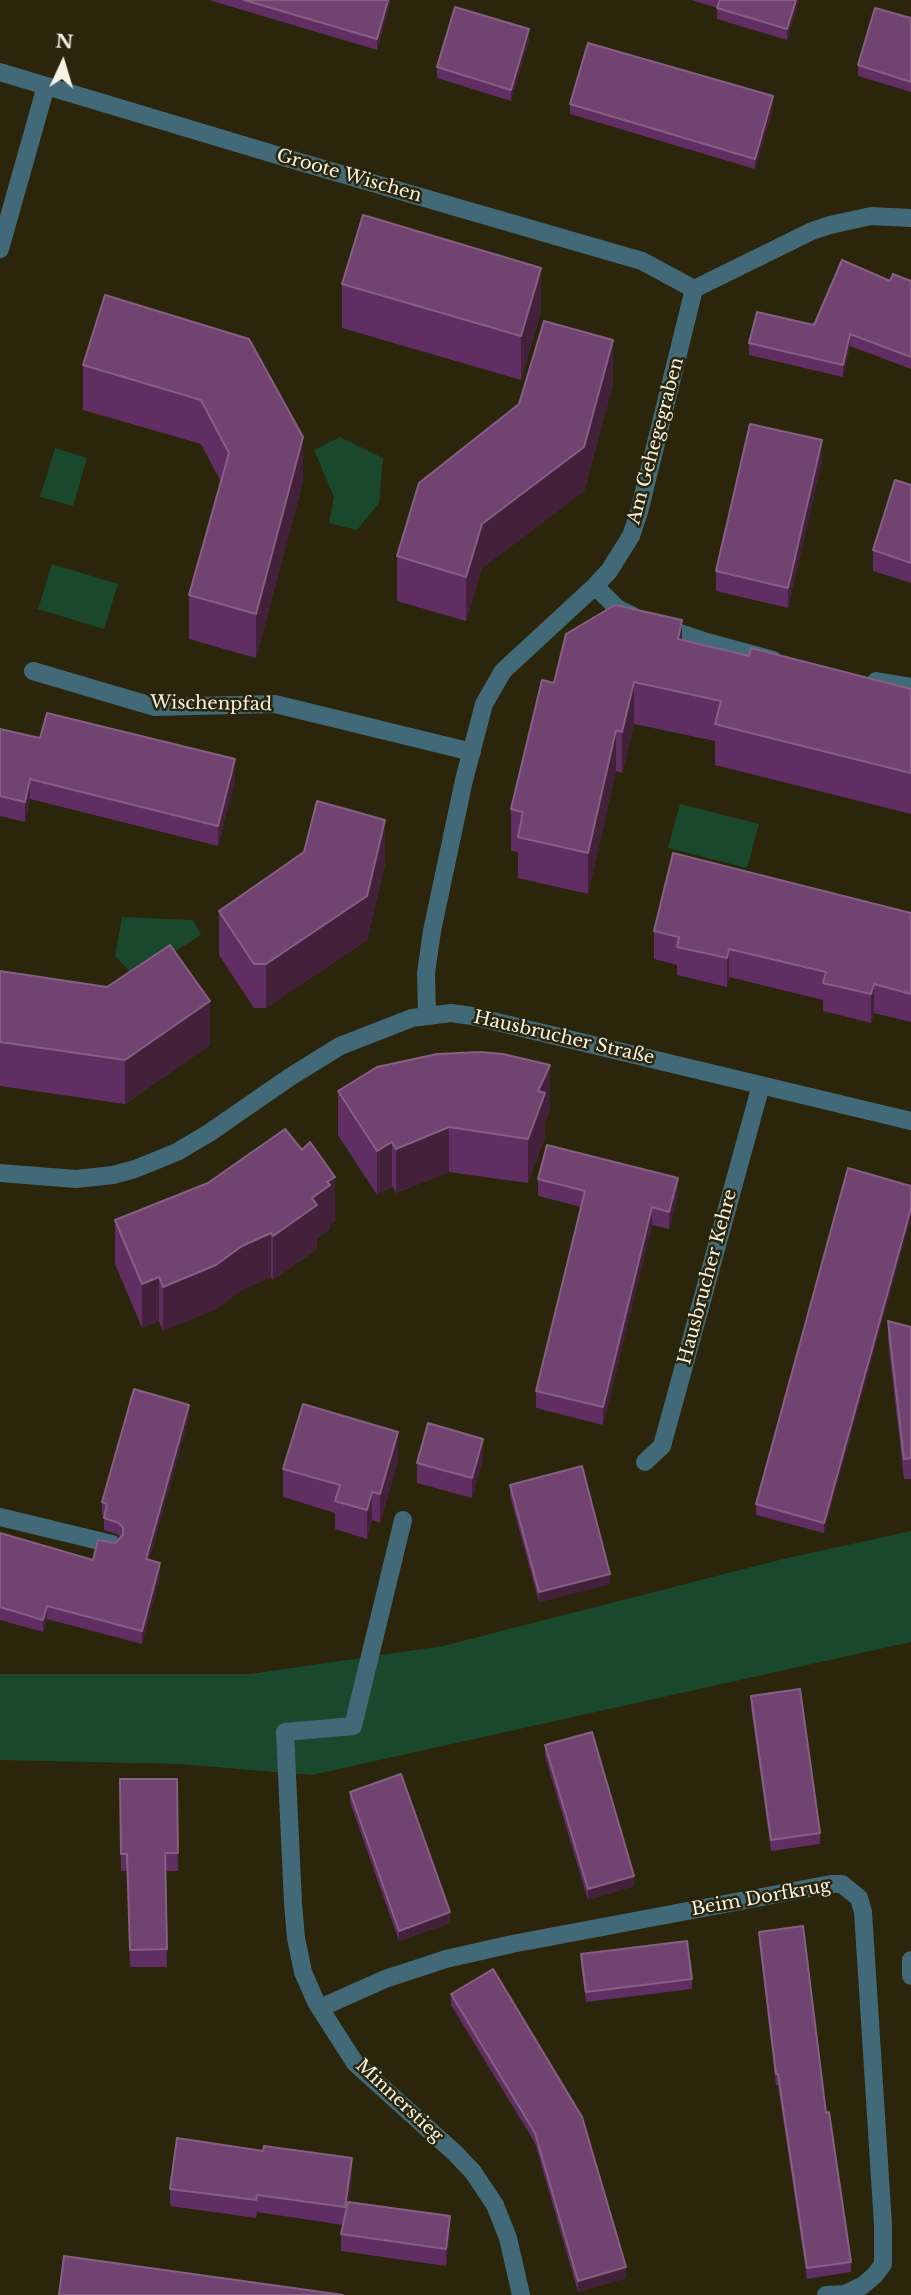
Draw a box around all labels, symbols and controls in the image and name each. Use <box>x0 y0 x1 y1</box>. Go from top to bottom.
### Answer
north arrow <box>28 28 98 98</box>
text: N <box>55 29 74 54</box>
street label: Groote Wischen <box>274 145 424 207</box>
street label: Am Gehegegraben <box>623 355 689 527</box>
street label: Wischenpfad <box>150 692 272 716</box>
street label: Hausbrucher Straße <box>472 1007 656 1069</box>
street label: Hausbrucher Kehre <box>674 1187 742 1367</box>
street label: Beim Dorfkrug <box>690 1875 832 1921</box>
street label: Minnerstieg <box>351 2055 447 2147</box>

